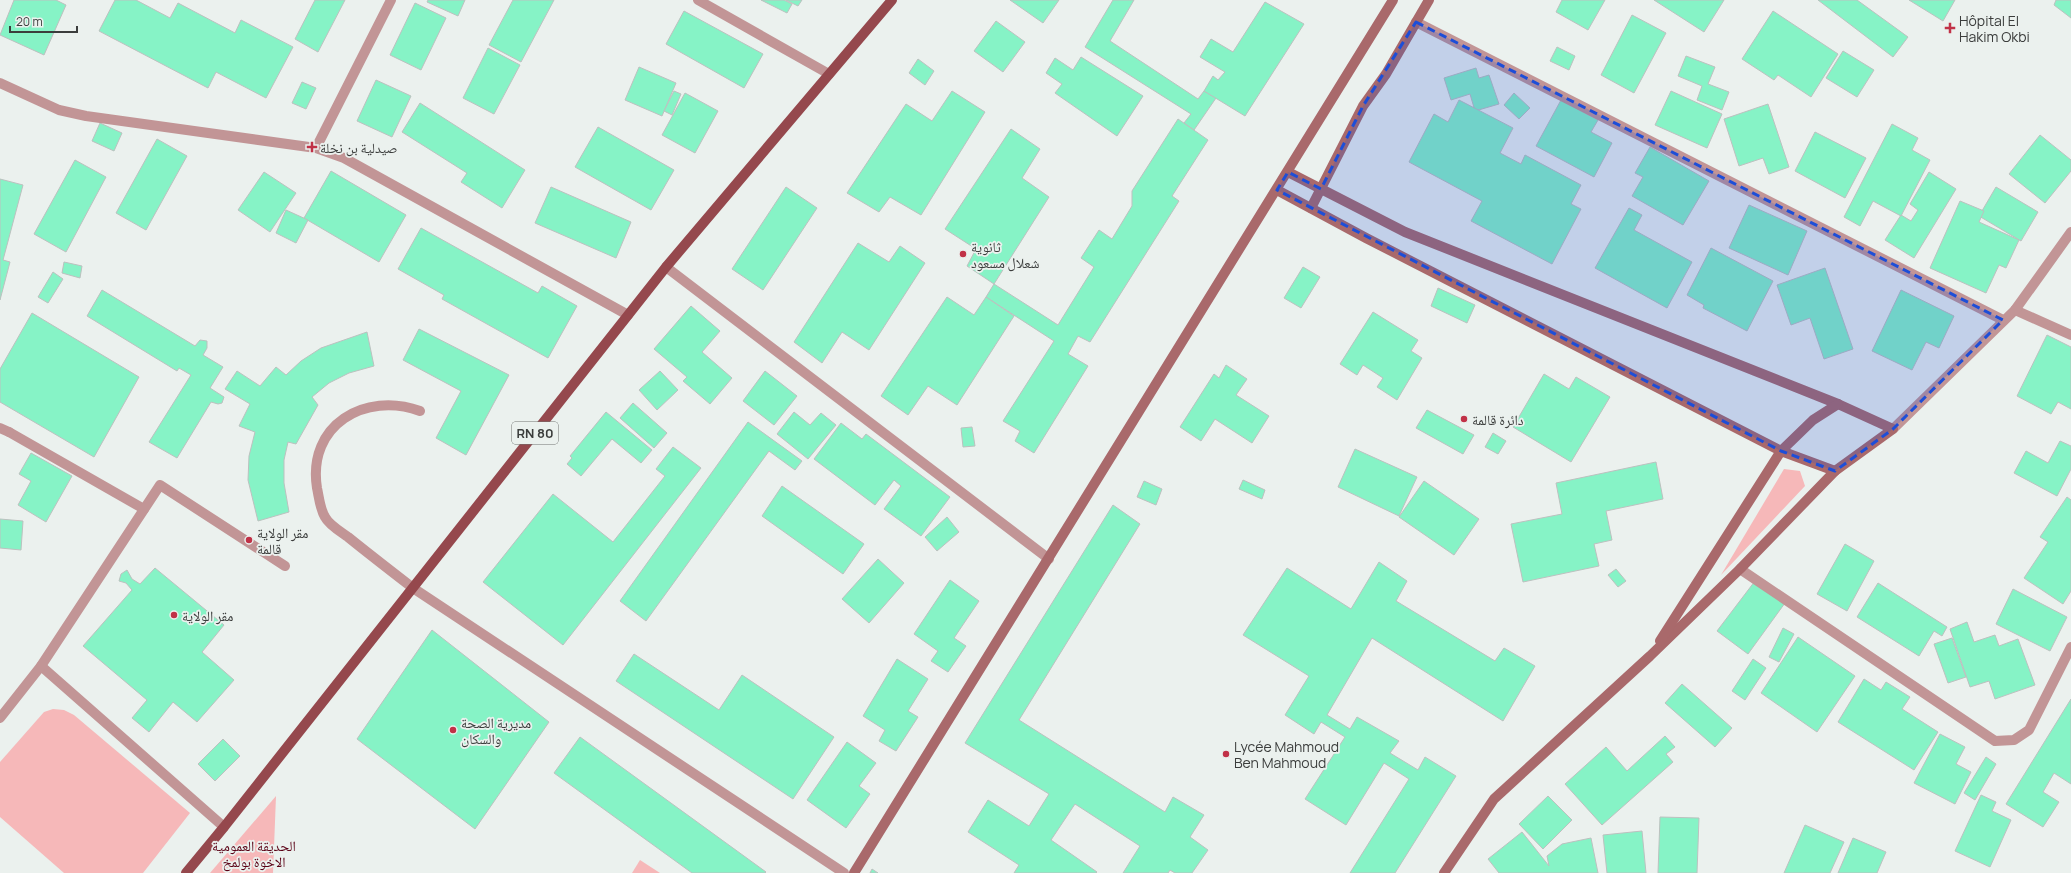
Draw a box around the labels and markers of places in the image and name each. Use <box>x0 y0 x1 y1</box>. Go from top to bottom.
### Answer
place label: Hôpital El Hakim Okbi <box>1959 11 2030 46</box>
marker: Hôpital El Hakim Okbi <box>1944 22 1956 34</box>
place label: صيدلية بن نخلة <box>320 138 398 157</box>
marker: صيدلية بن نخلة <box>307 142 317 152</box>
place label: ثانوية شعلال مسعود <box>971 237 1040 272</box>
marker: ثانوية شعلال مسعود <box>958 249 968 259</box>
place label: دائرة قالمة <box>1472 410 1524 429</box>
marker: دائرة قالمة <box>1459 414 1469 424</box>
place label: مقر الولاية قالمة <box>257 523 309 558</box>
marker: مقر الولاية قالمة <box>244 535 254 545</box>
place label: مقر الولاية <box>182 606 234 625</box>
marker: مقر الولاية <box>169 610 179 620</box>
place label: مديرية الصحة والسكان <box>461 713 531 748</box>
marker: مديرية الصحة والسكان <box>448 725 458 735</box>
place label: Lycée Mahmoud Ben Mahmoud <box>1234 737 1339 772</box>
marker: Lycée Mahmoud Ben Mahmoud <box>1221 749 1231 759</box>

